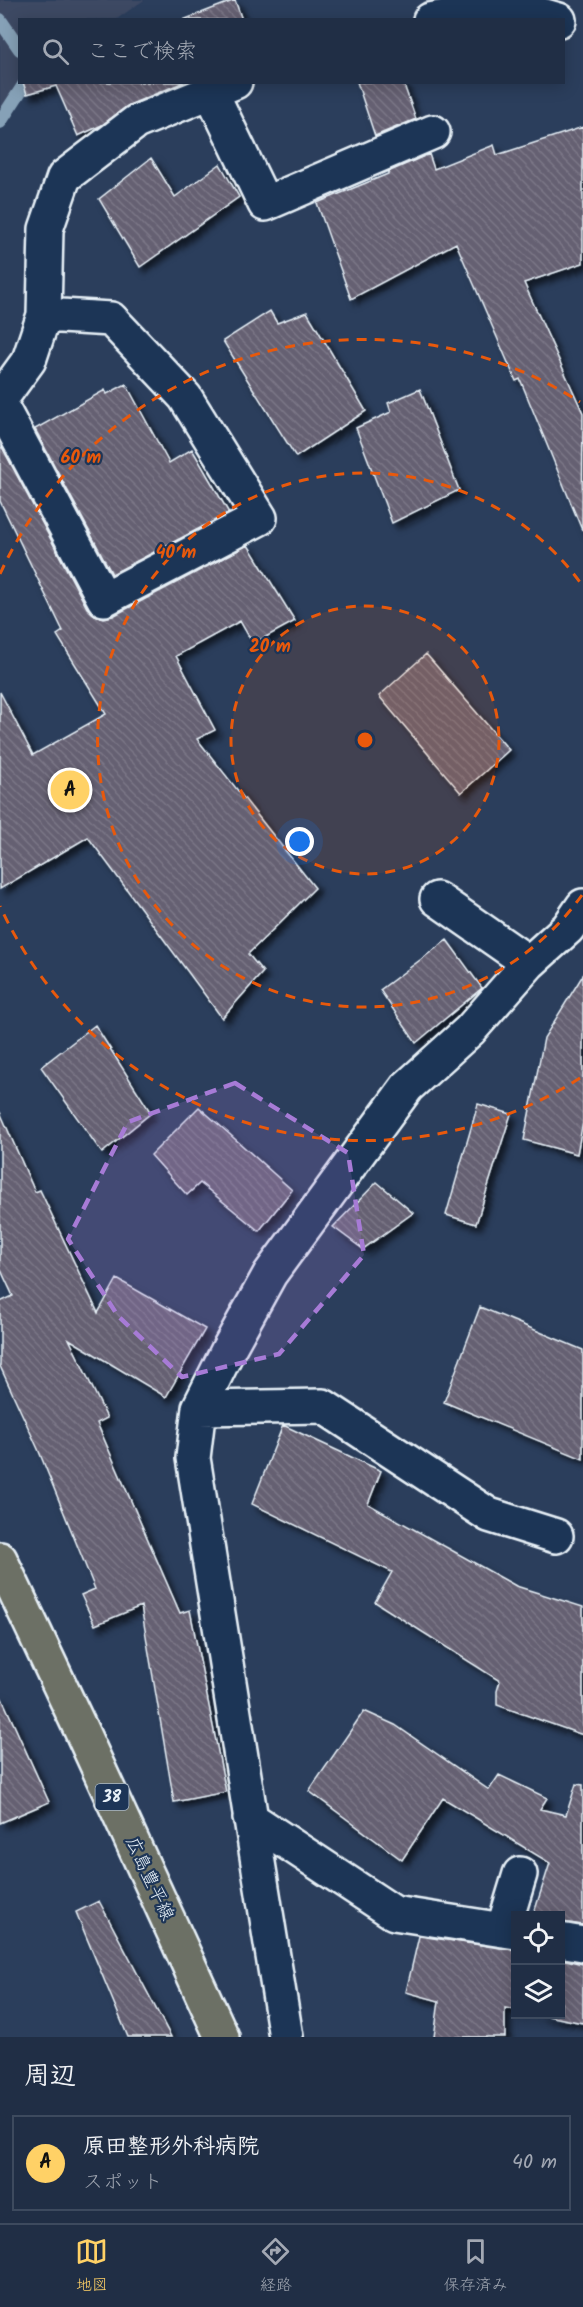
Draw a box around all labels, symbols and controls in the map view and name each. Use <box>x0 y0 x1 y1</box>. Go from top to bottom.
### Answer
search box <box>18 18 565 84</box>
icon: search <box>39 35 72 68</box>
text: ここで検索 <box>87 35 197 70</box>
text: 60 m <box>61 444 102 473</box>
text: 40 m <box>156 539 197 568</box>
text: 20 m <box>249 633 291 662</box>
centre of rings <box>355 730 375 750</box>
pin: A <box>50 768 90 812</box>
your location <box>285 827 314 856</box>
road number: 38 <box>96 1784 128 1810</box>
street label: 広島豊平線 <box>117 1832 181 1926</box>
map controls <box>511 1911 565 2019</box>
button: locate <box>511 1911 565 1965</box>
button: layers <box>511 1965 565 2019</box>
text: 周辺 <box>24 2056 76 2098</box>
text: 原田整形外科病院 <box>83 2130 259 2165</box>
text: A <box>39 2147 52 2179</box>
text: 40 m <box>512 2147 557 2179</box>
text: スポット <box>83 2167 163 2199</box>
tab: 地図 <box>75 2235 108 2298</box>
tab: 経路 <box>259 2235 292 2298</box>
tab: 保存済み <box>443 2235 507 2298</box>

